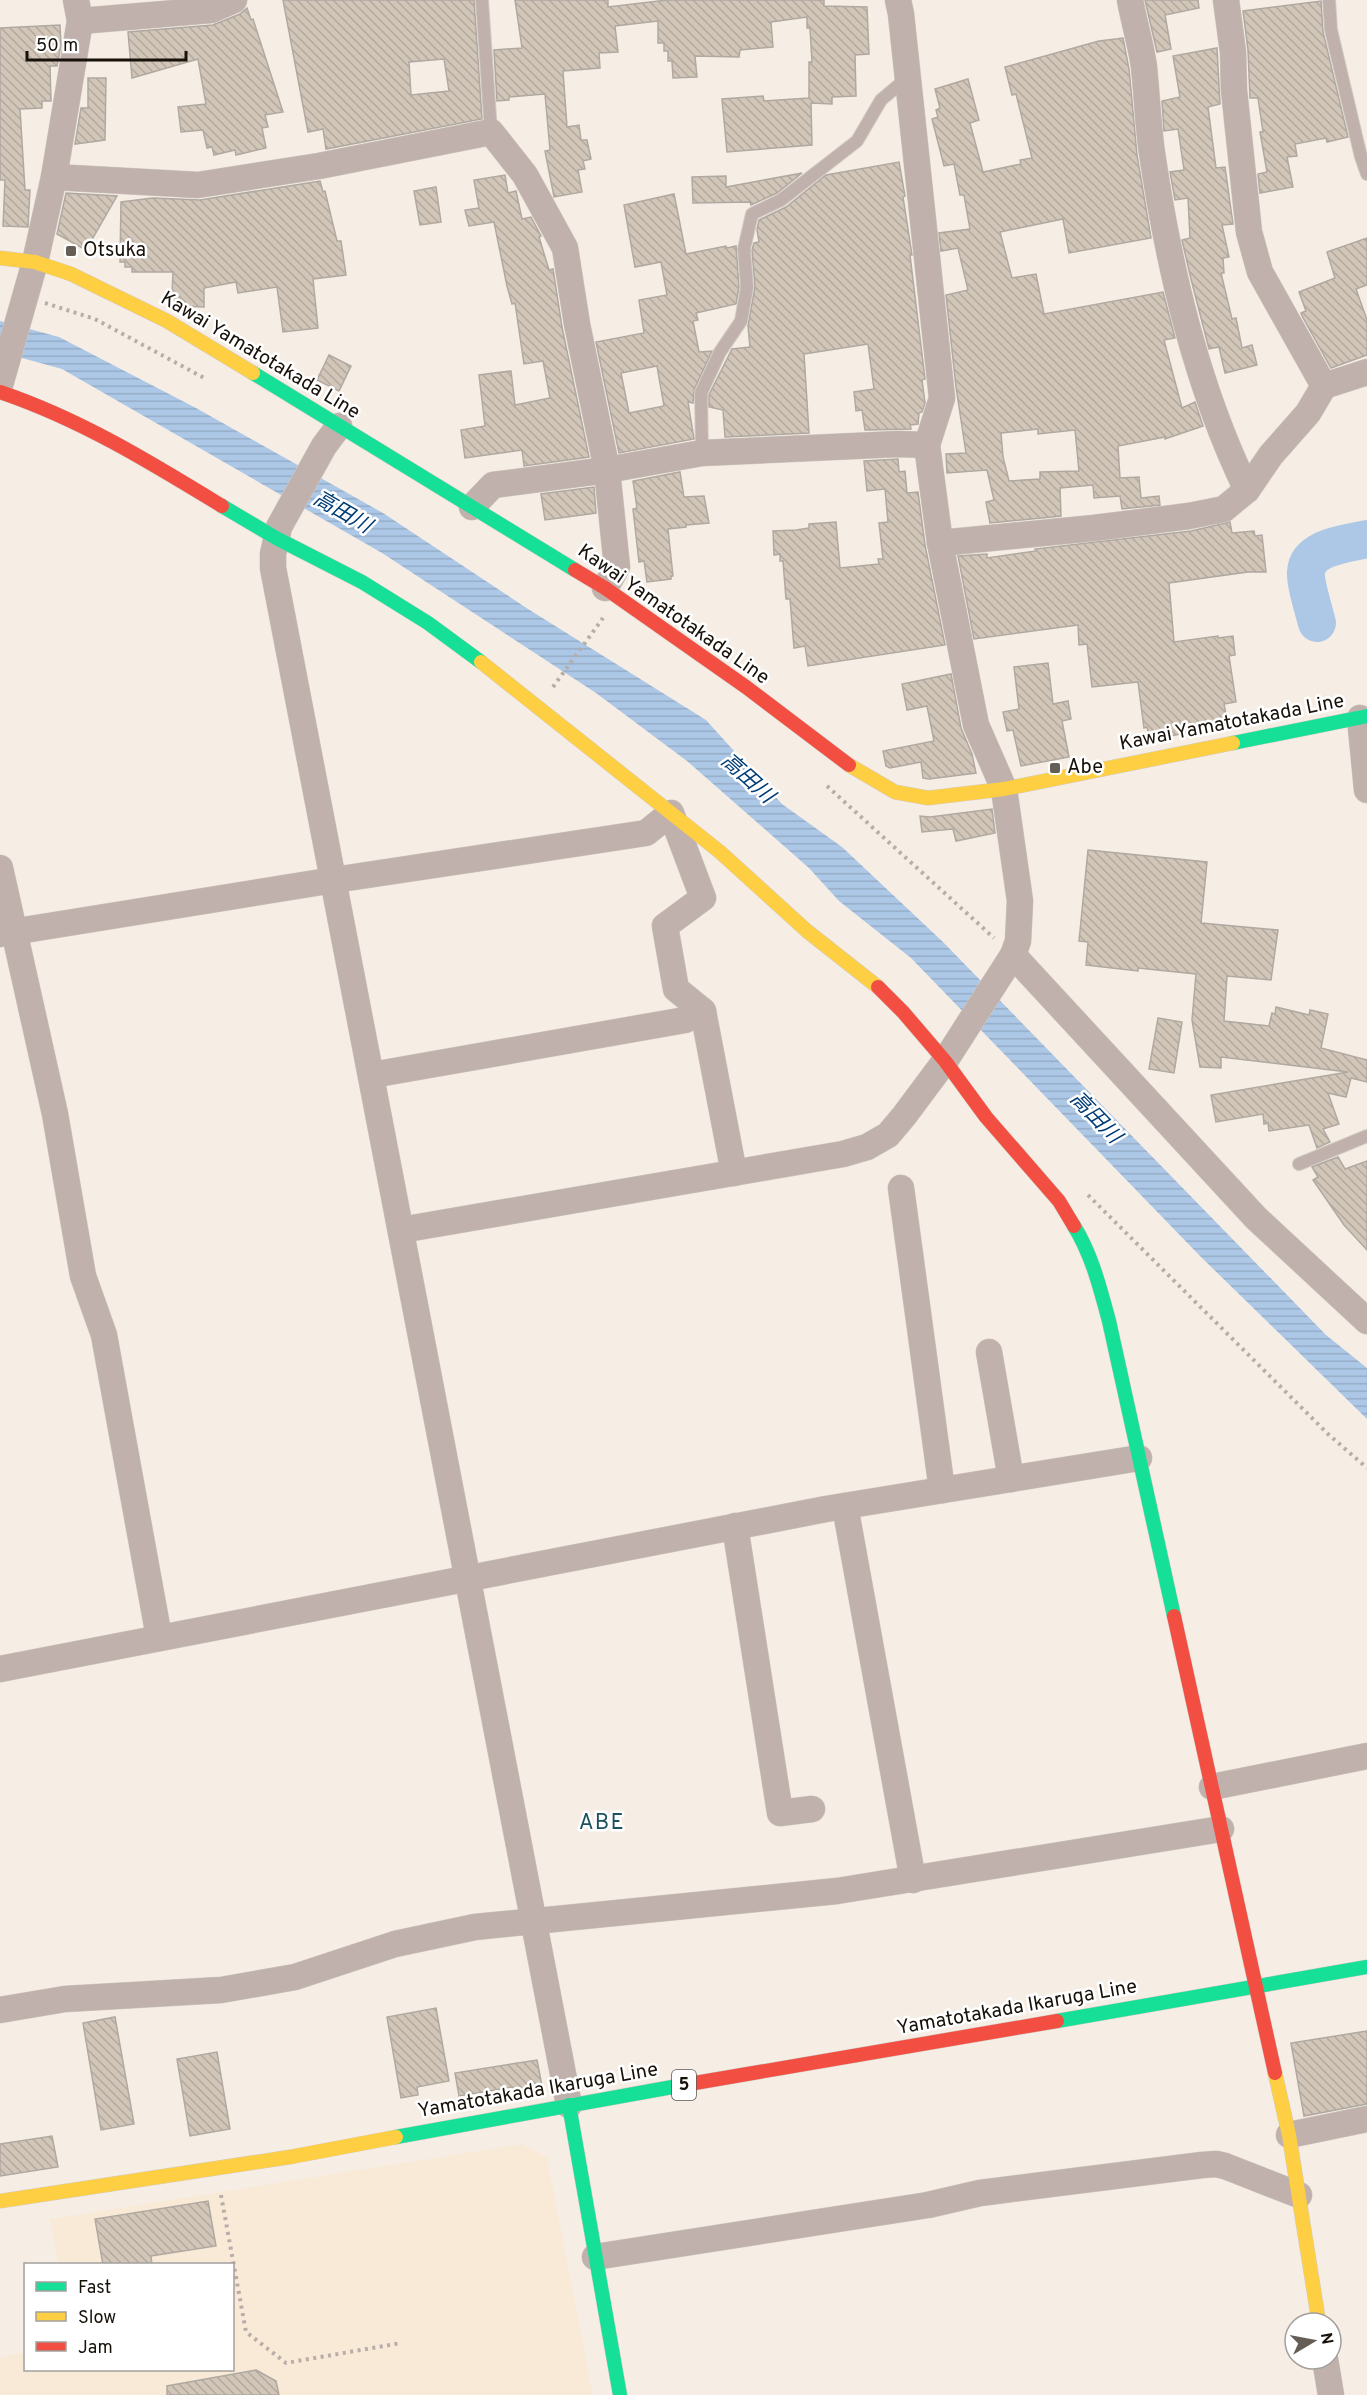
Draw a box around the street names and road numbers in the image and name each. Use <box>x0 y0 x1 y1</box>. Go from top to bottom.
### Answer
street label: Kawai Yamatotakada Line <box>155 286 365 426</box>
street label: Kawai Yamatotakada Line <box>572 539 774 691</box>
street label: Kawai Yamatotakada Line <box>1117 688 1347 758</box>
street label: Yamatotakada Ikaruga Line <box>895 1974 1139 2042</box>
street label: Yamatotakada Ikaruga Line <box>416 2057 660 2125</box>
road number: 5 <box>672 2070 696 2100</box>

